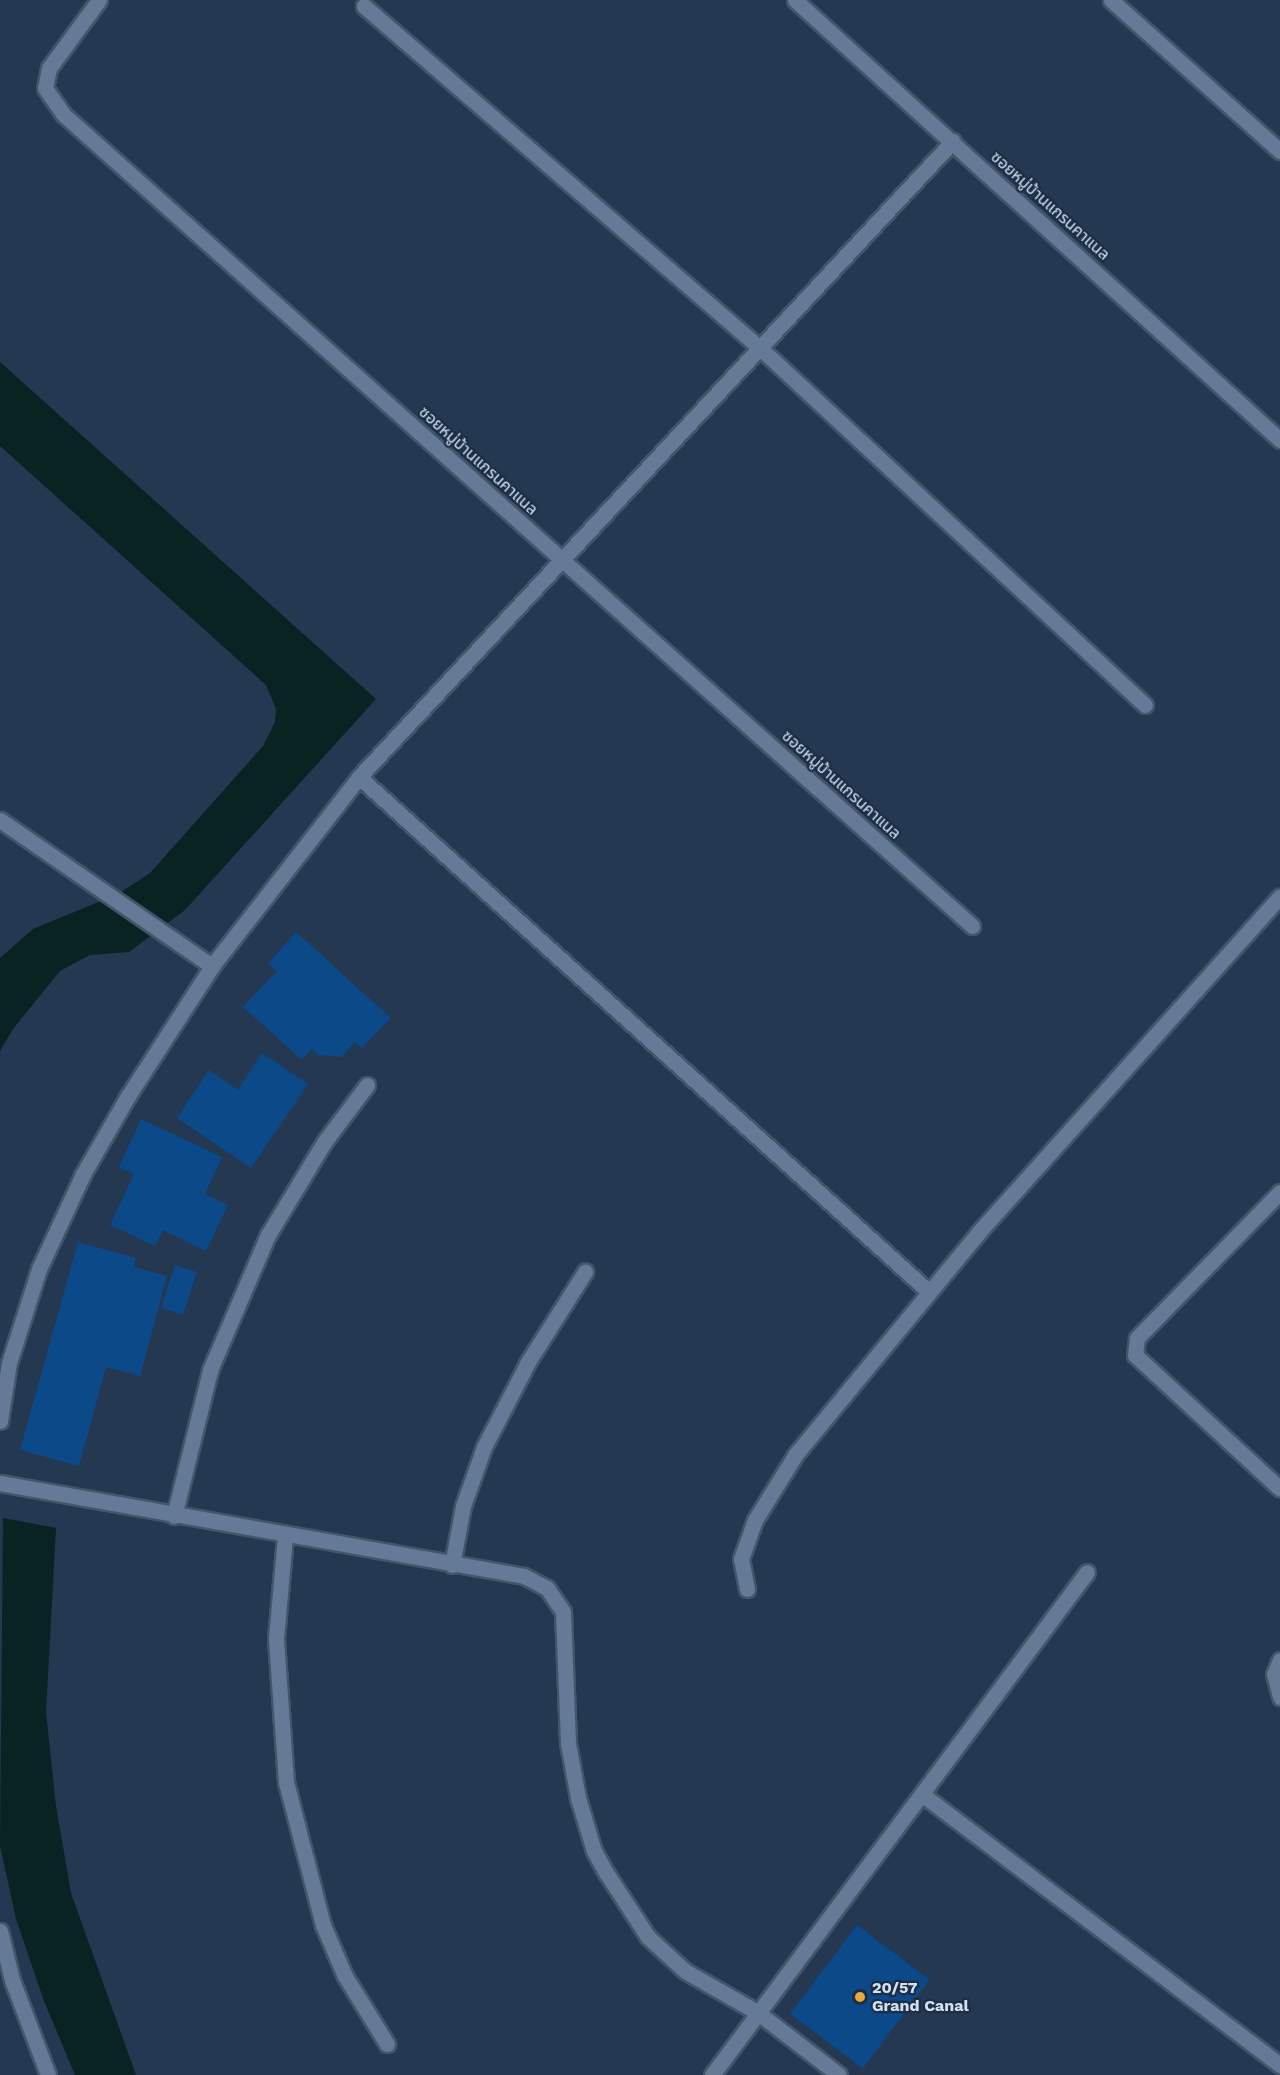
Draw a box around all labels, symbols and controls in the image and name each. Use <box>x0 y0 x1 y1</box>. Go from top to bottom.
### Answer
street label: ซอยหมู่บ้านแกรนคาแนล <box>987 148 1113 264</box>
street label: ซอยหมู่บ้านแกรนคาแนล <box>415 403 541 519</box>
street label: ซอยหมู่บ้านแกรนคาแนล <box>778 727 904 843</box>
place label: 20/57 Grand Canal <box>872 1978 969 2016</box>
marker: 20/57 Grand Canal <box>853 1990 867 2004</box>

